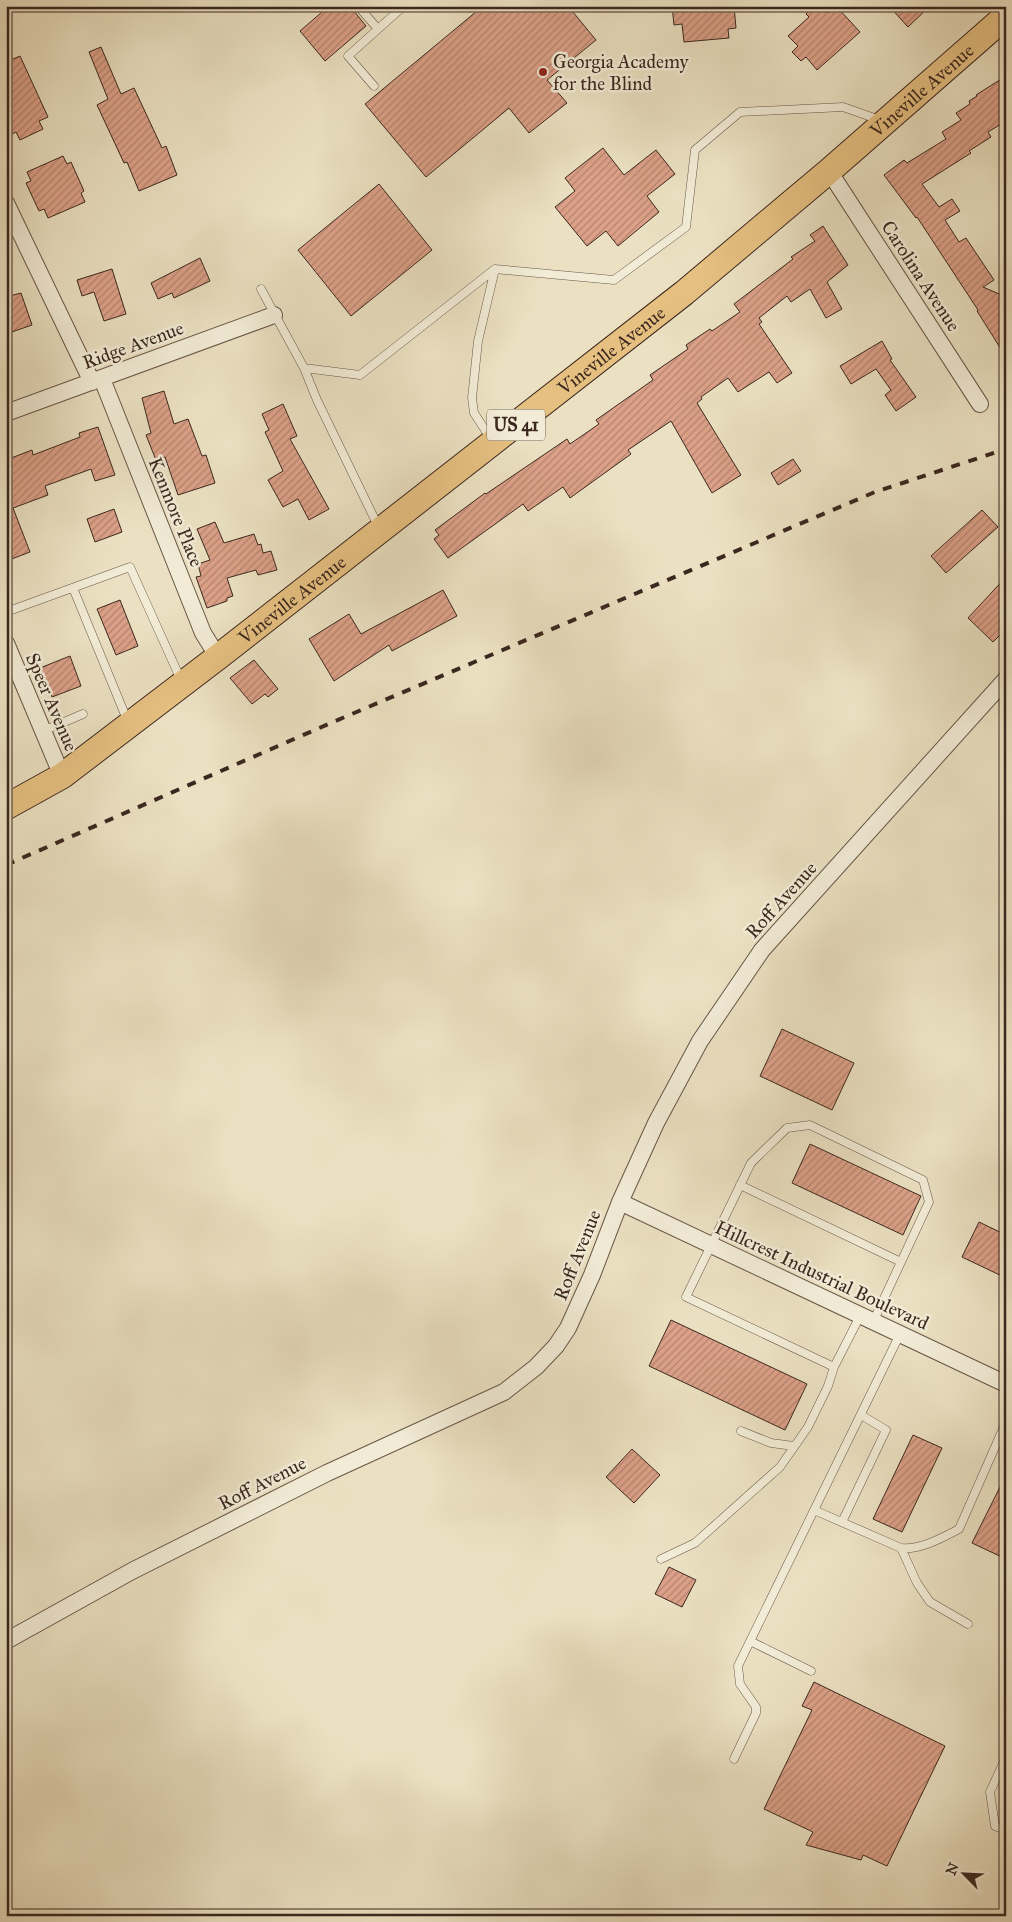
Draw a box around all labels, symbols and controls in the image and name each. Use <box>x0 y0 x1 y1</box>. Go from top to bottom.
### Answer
street label: Vineville Avenue <box>864 38 978 142</box>
place label: Georgia Academy for the Blind <box>553 50 690 95</box>
marker: Georgia Academy for the Blind <box>537 66 549 78</box>
street label: Carolina Avenue <box>877 216 965 336</box>
street label: Vineville Avenue <box>552 301 670 400</box>
street label: Ridge Avenue <box>79 316 187 375</box>
road number: US 41 <box>487 410 545 440</box>
street label: Kenmore Place <box>144 454 208 570</box>
street label: Vineville Avenue <box>233 550 350 649</box>
street label: Speer Avenue <box>21 649 83 755</box>
street label: Roff Avenue <box>741 857 822 943</box>
street label: Roff Avenue <box>548 1206 606 1304</box>
street label: Hillcrest Industrial Boulevard <box>712 1215 933 1335</box>
street label: Roff Avenue <box>214 1451 310 1515</box>
north arrow <box>940 1850 990 1900</box>
text: N <box>942 1860 963 1878</box>

